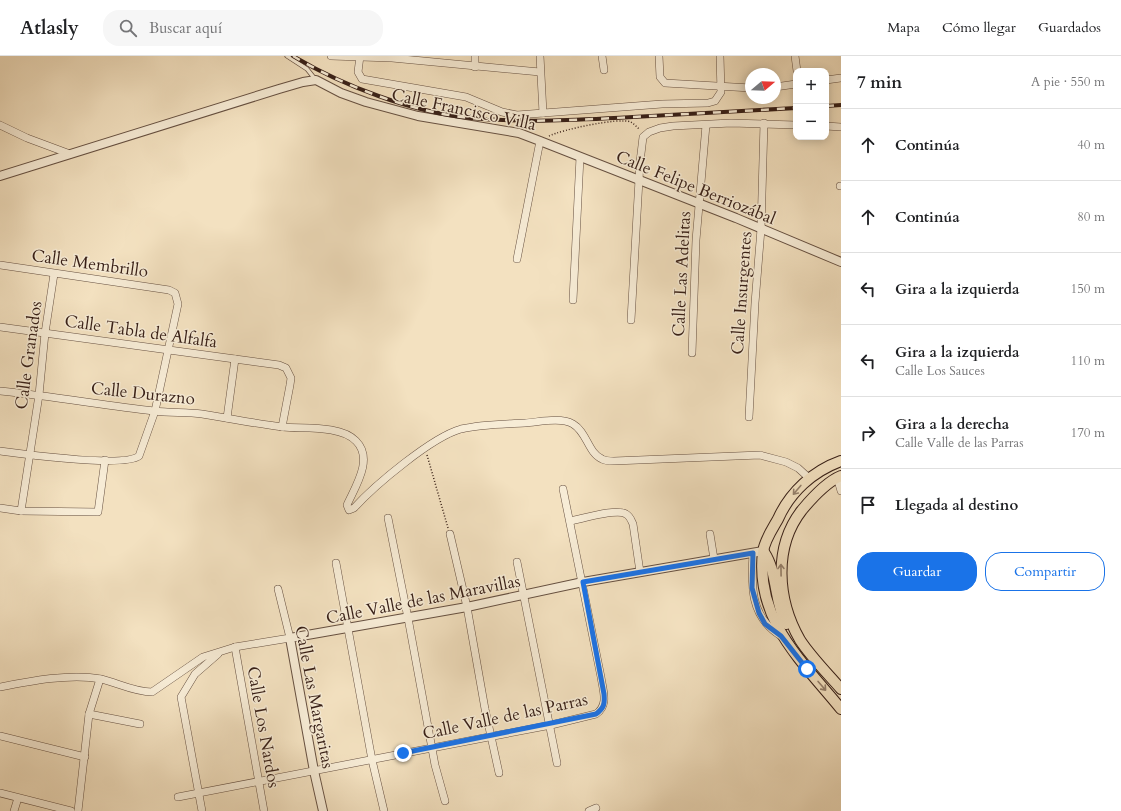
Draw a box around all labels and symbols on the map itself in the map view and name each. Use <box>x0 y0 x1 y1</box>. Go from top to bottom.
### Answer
north arrow <box>745 68 781 104</box>
street label: Calle Francisco Villa <box>390 83 539 136</box>
street label: Calle Felipe Berriozábal <box>612 145 780 230</box>
street label: Calle Las Adelitas <box>667 210 696 337</box>
street label: Calle Insurgentes <box>726 230 757 356</box>
street label: Calle Membrillo <box>30 244 150 283</box>
street label: Calle Granados <box>10 299 48 411</box>
street label: Calle Tabla de Alfalfa <box>63 309 219 354</box>
street label: Calle Durazno <box>90 377 196 410</box>
one-way arrow <box>793 484 802 495</box>
one-way arrow <box>777 564 785 577</box>
street label: Calle Valle de las Maravillas <box>324 569 522 630</box>
street label: Calle Las Margaritas <box>289 624 340 771</box>
route start <box>798 660 816 678</box>
street label: Calle Los Nardos <box>242 665 286 790</box>
one-way arrow <box>817 681 826 691</box>
street label: Calle Valle de las Parras <box>420 688 590 745</box>
route end <box>394 744 412 762</box>

